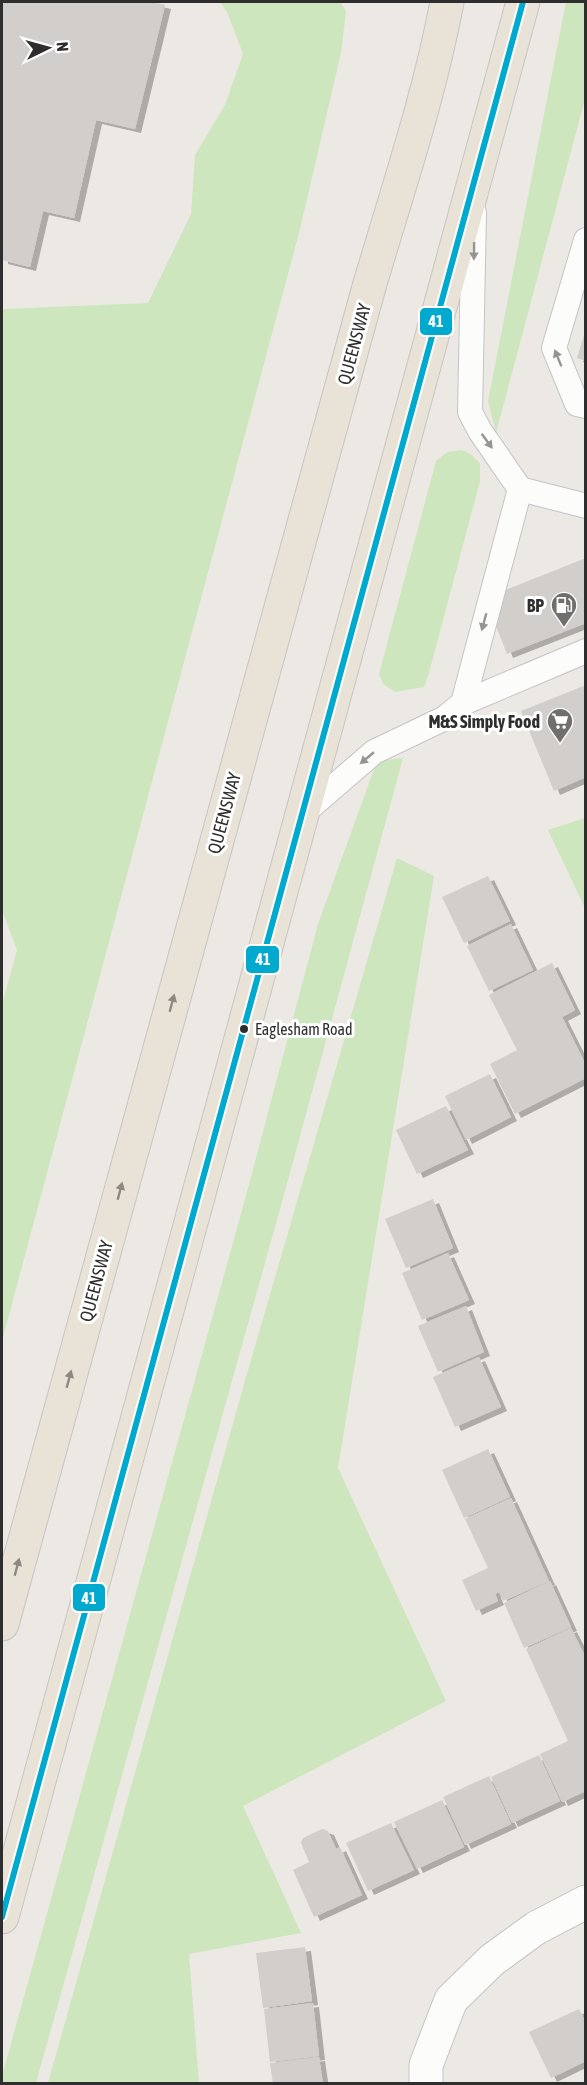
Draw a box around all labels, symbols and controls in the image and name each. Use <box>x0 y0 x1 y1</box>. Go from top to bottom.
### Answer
north arrow <box>18 18 78 78</box>
text: N <box>54 41 72 52</box>
one-way arrow <box>469 242 478 261</box>
street label: QUEENSWAY <box>333 301 375 387</box>
line badge: 41 <box>419 307 453 336</box>
text: 41 <box>427 312 444 330</box>
one-way arrow <box>553 349 563 367</box>
one-way arrow <box>481 434 493 449</box>
fuel station icon: BP <box>549 590 579 628</box>
place label: BP <box>527 595 544 616</box>
one-way arrow <box>479 612 489 631</box>
supermarket icon: M&S Simply Food <box>545 706 575 744</box>
place label: M&S Simply Food <box>429 711 540 732</box>
one-way arrow <box>360 751 375 764</box>
street label: QUEENSWAY <box>203 770 245 856</box>
line badge: 41 <box>245 945 280 974</box>
text: 41 <box>254 950 271 968</box>
one-way arrow <box>168 994 177 1012</box>
place label: Eaglesham Road <box>255 1020 353 1039</box>
marker: Eaglesham Road <box>238 1023 250 1035</box>
one-way arrow <box>116 1182 125 1200</box>
street label: QUEENSWAY <box>75 1238 117 1324</box>
one-way arrow <box>64 1370 74 1388</box>
one-way arrow <box>13 1558 22 1576</box>
line badge: 41 <box>72 1583 106 1612</box>
text: 41 <box>80 1589 97 1607</box>

